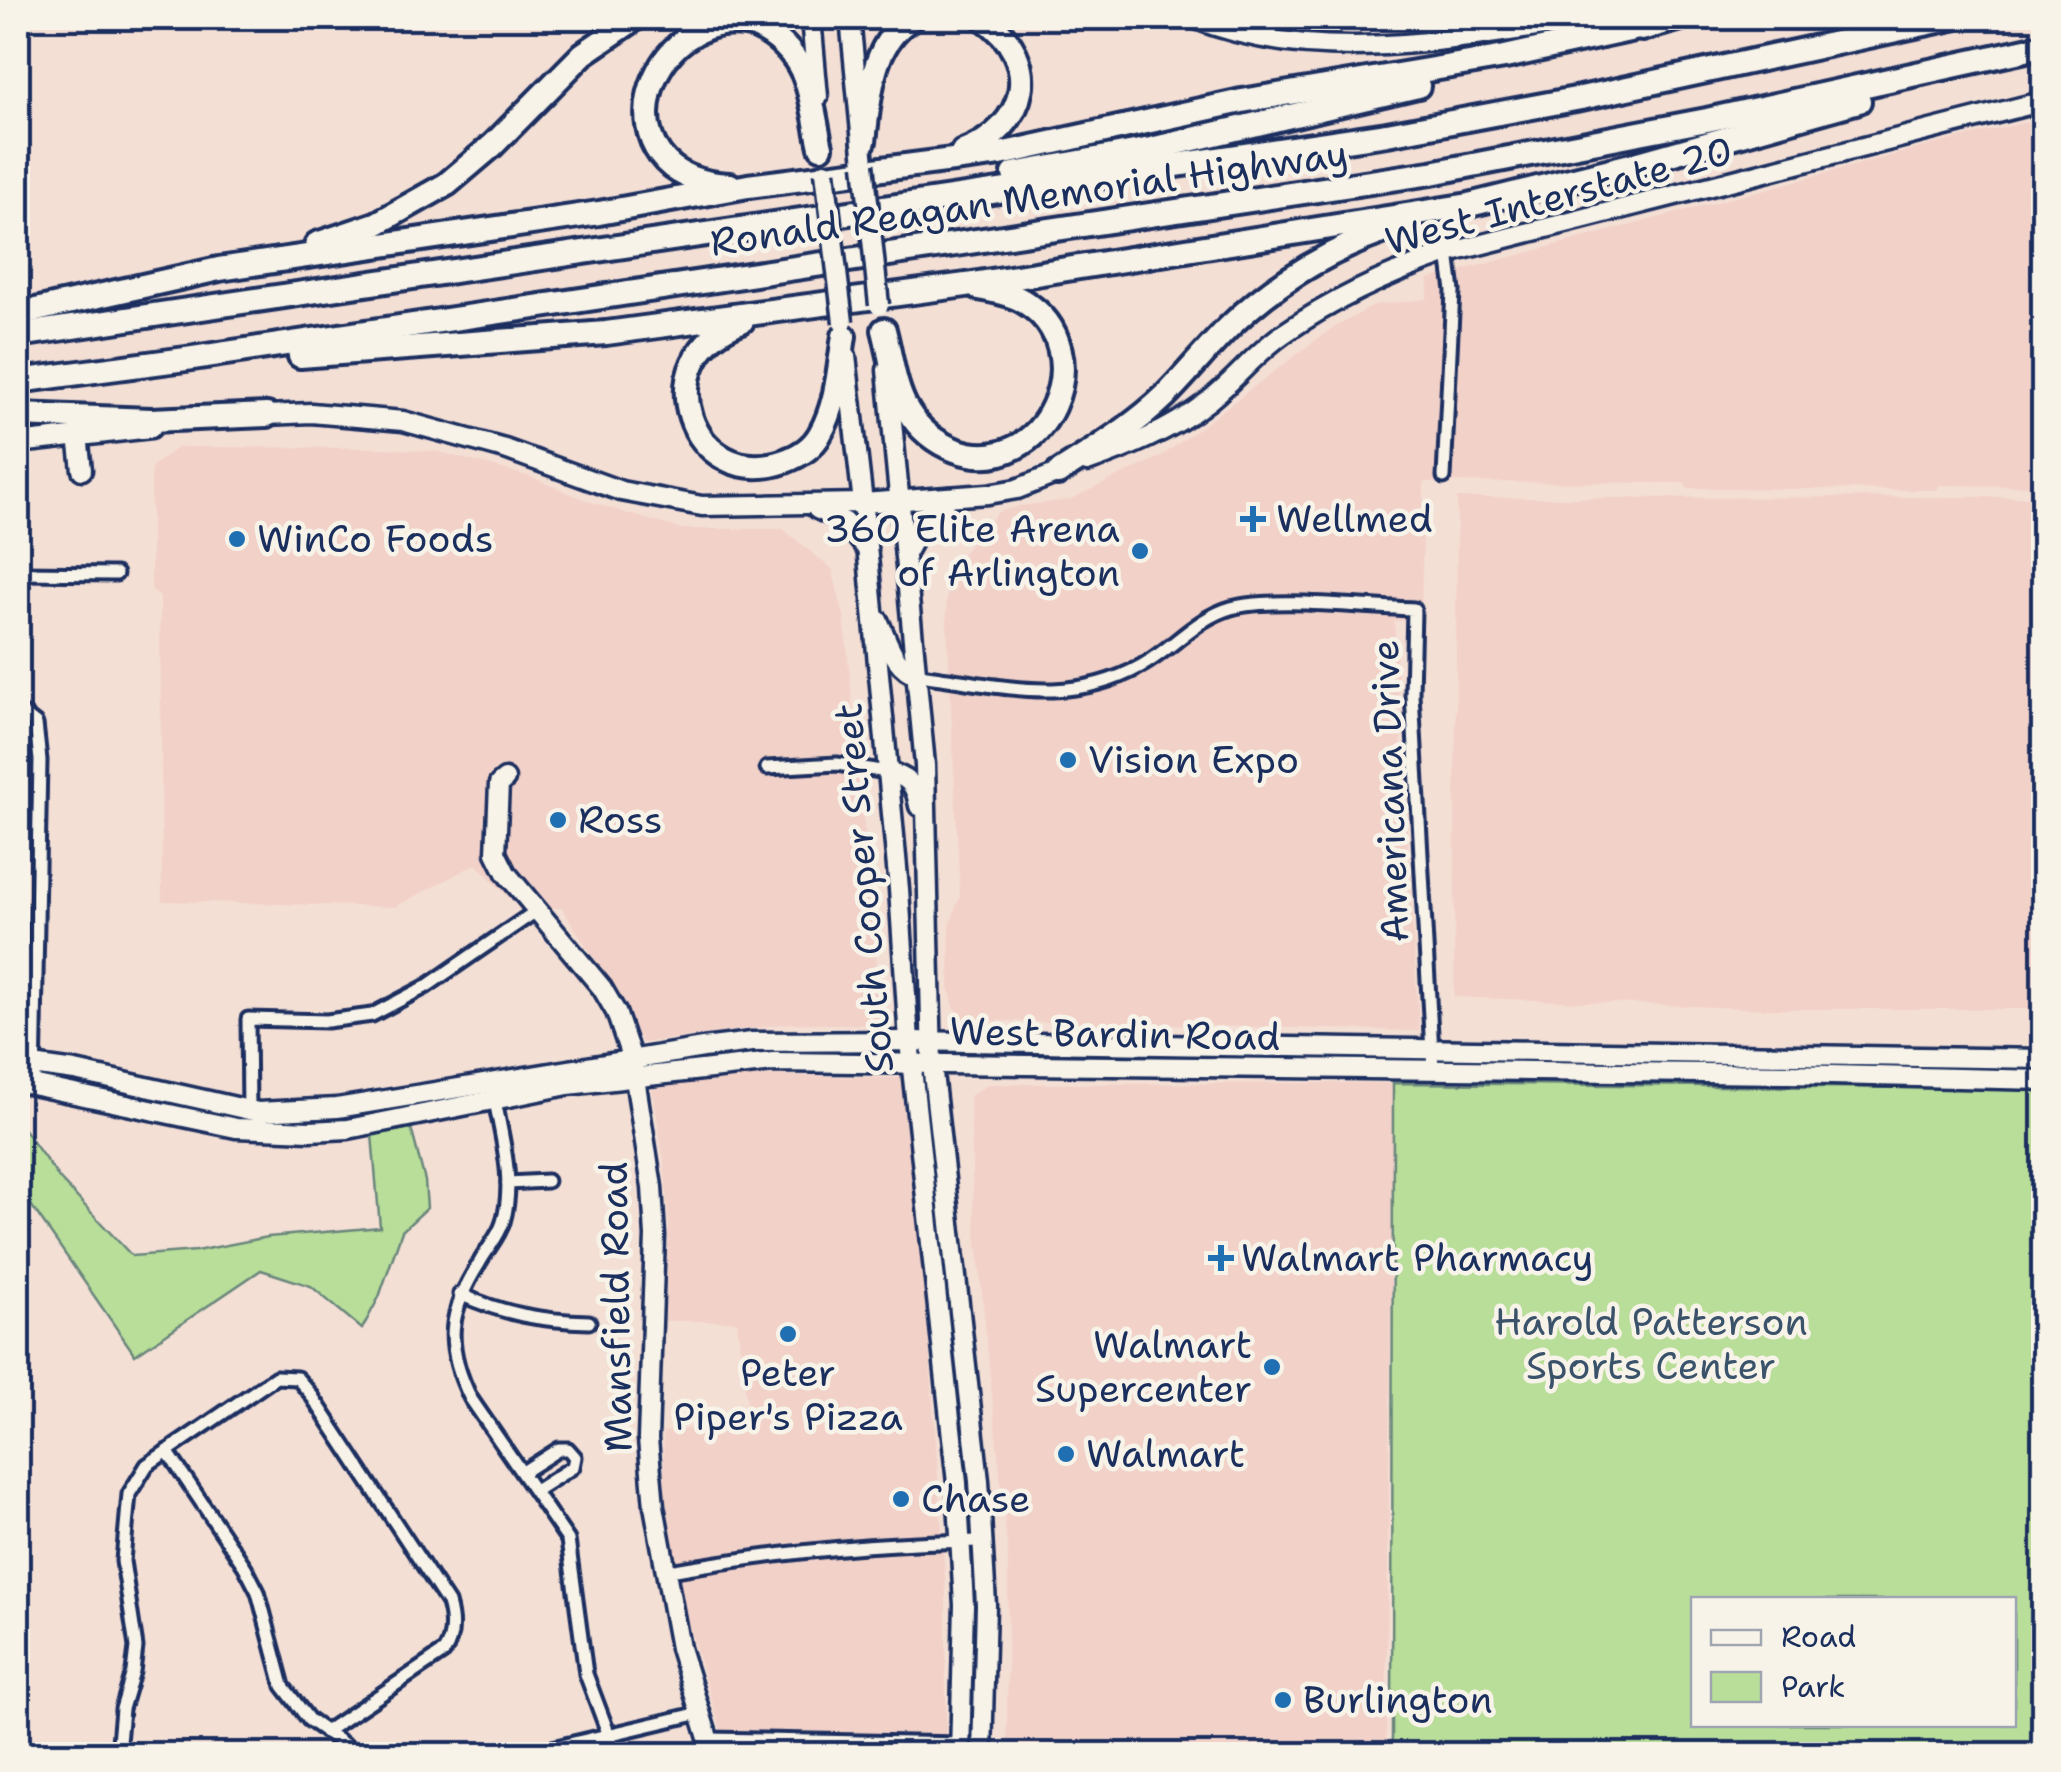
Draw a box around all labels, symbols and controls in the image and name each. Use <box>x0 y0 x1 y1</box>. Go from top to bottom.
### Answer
street label: West Interstate 20 <box>1379 125 1738 266</box>
street label: Ronald Reagan Memorial Highway <box>707 127 1351 268</box>
place label: Wellmed <box>1276 493 1433 544</box>
place label: 360 Elite Arena of Arlington <box>824 503 1120 598</box>
marker: Wellmed <box>1240 506 1266 532</box>
place label: WinCo Foods <box>257 513 493 564</box>
marker: WinCo Foods <box>226 528 248 550</box>
marker: 360 Elite Arena of Arlington <box>1129 540 1151 562</box>
street label: Americana Drive <box>1359 639 1420 943</box>
street label: South Cooper Street <box>822 701 905 1075</box>
place label: Vision Expo <box>1088 734 1299 785</box>
marker: Vision Expo <box>1057 749 1079 771</box>
place label: Ross <box>578 794 662 845</box>
marker: Ross <box>547 809 569 831</box>
street label: West Bardin Road <box>949 1005 1281 1062</box>
street label: Mansfield Road <box>587 1161 644 1453</box>
place label: Walmart Pharmacy <box>1241 1232 1594 1283</box>
marker: Walmart Pharmacy <box>1210 1247 1232 1269</box>
park label: Harold Patterson Sports Center <box>1494 1296 1808 1391</box>
place label: Walmart Supercenter <box>1035 1319 1252 1414</box>
marker: Peter Piper's Pizza <box>777 1323 799 1345</box>
place label: Peter Piper's Pizza <box>673 1347 903 1442</box>
marker: Walmart Supercenter <box>1261 1356 1283 1378</box>
place label: Walmart <box>1086 1428 1245 1479</box>
marker: Walmart <box>1055 1443 1077 1465</box>
place label: Chase <box>921 1473 1030 1524</box>
marker: Chase <box>890 1488 912 1510</box>
legend <box>1691 1597 2016 1727</box>
text: Road <box>1781 1616 1856 1657</box>
text: Park <box>1781 1666 1845 1707</box>
place label: Burlington <box>1303 1674 1493 1725</box>
marker: Burlington <box>1272 1689 1294 1711</box>

